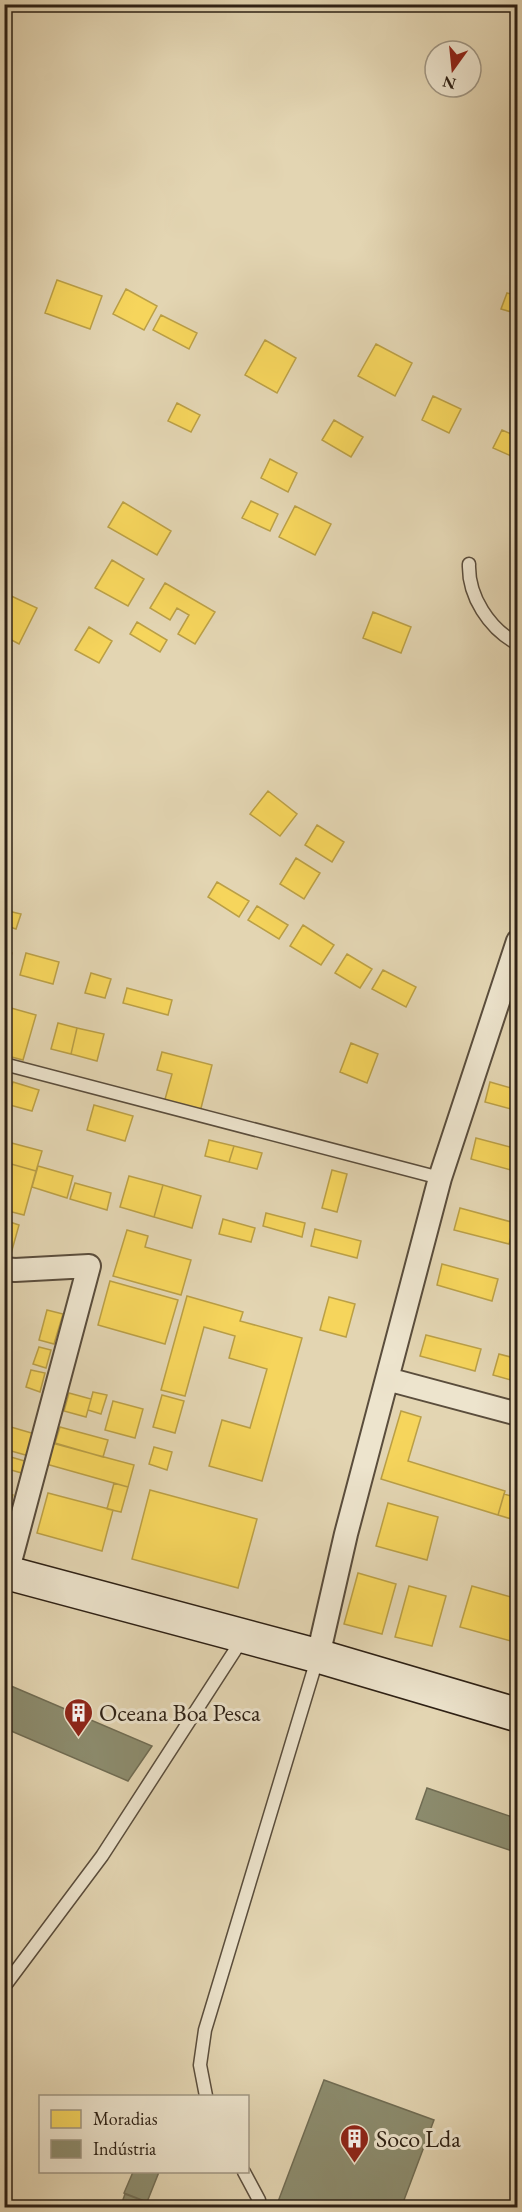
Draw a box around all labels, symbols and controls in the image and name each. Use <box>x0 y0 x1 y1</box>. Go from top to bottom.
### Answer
north arrow <box>423 39 483 99</box>
text: N <box>440 71 458 95</box>
building icon: Oceana Boa Pesca <box>62 1696 94 1738</box>
place label: Oceana Boa Pesca <box>99 1697 261 1728</box>
legend <box>39 2095 249 2173</box>
text: Moradias <box>93 2107 158 2130</box>
building icon: Soco Lda <box>339 2122 371 2164</box>
place label: Soco Lda <box>376 2123 461 2154</box>
text: Indústria <box>93 2137 157 2160</box>

